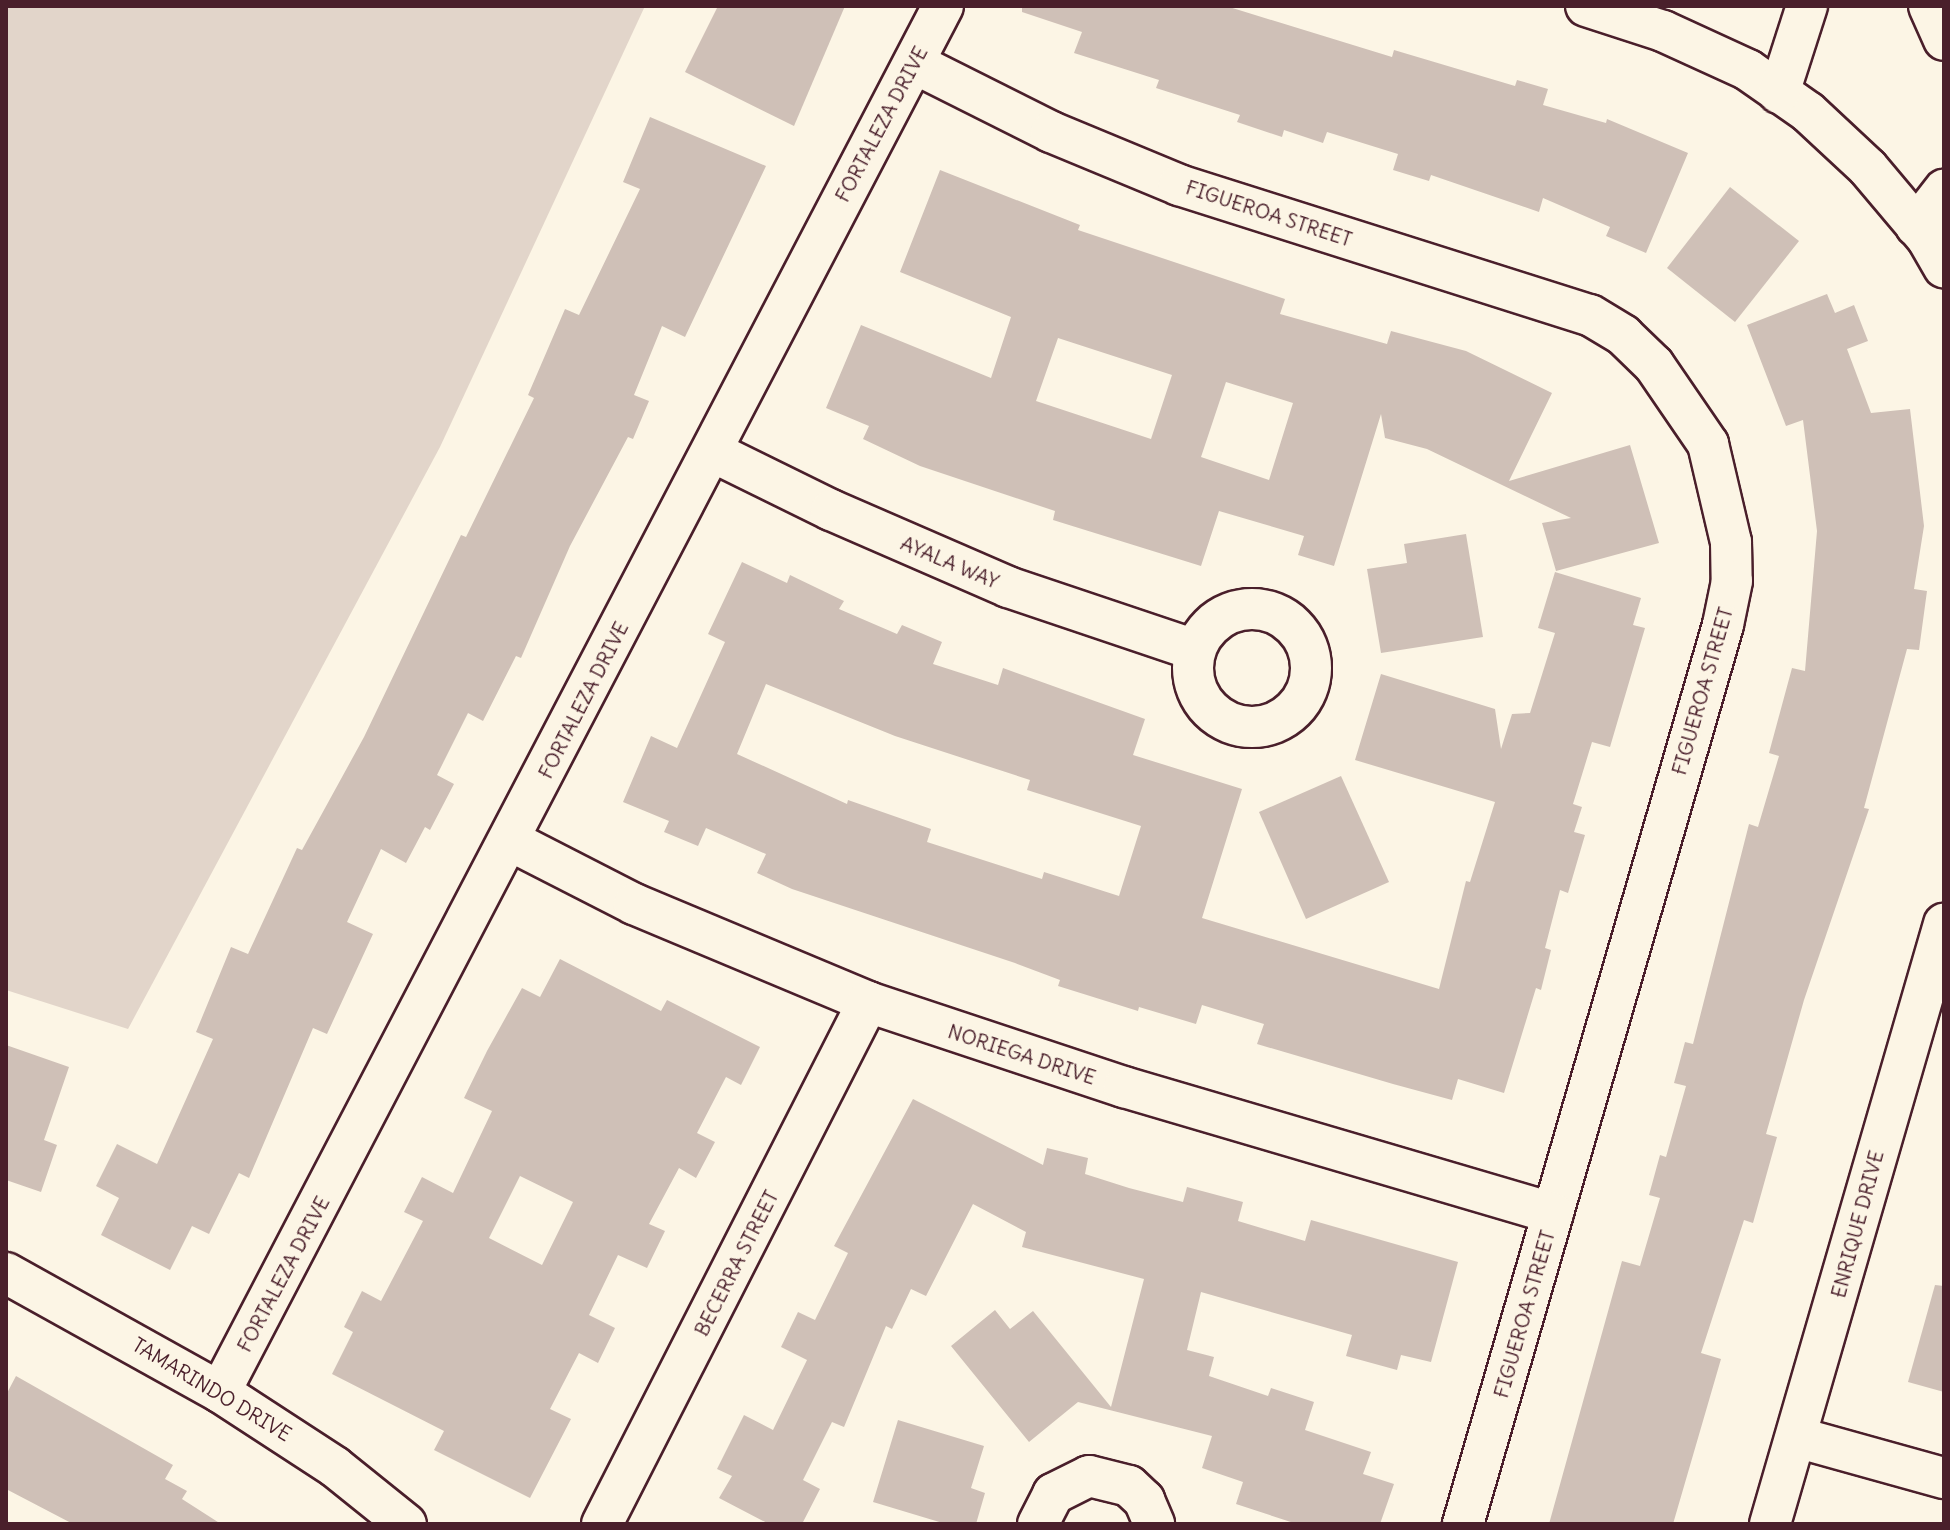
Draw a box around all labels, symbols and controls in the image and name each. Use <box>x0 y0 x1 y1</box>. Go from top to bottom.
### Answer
street label: FORTALEZA DRIVE <box>830 42 932 206</box>
street label: FIGUEROA STREET <box>1183 175 1355 251</box>
street label: AYALA WAY <box>897 531 1003 593</box>
street label: FIGUEROA STREET <box>1667 604 1737 778</box>
street label: FORTALEZA DRIVE <box>533 618 633 782</box>
street label: NORIEGA DRIVE <box>945 1019 1099 1089</box>
street label: ENRIQUE DRIVE <box>1826 1148 1888 1300</box>
street label: BECERRA STREET <box>689 1186 783 1340</box>
street label: FORTALEZA DRIVE <box>232 1192 334 1356</box>
street label: FIGUEROA STREET <box>1489 1227 1559 1401</box>
street label: TAMARINDO DRIVE <box>128 1332 296 1446</box>

